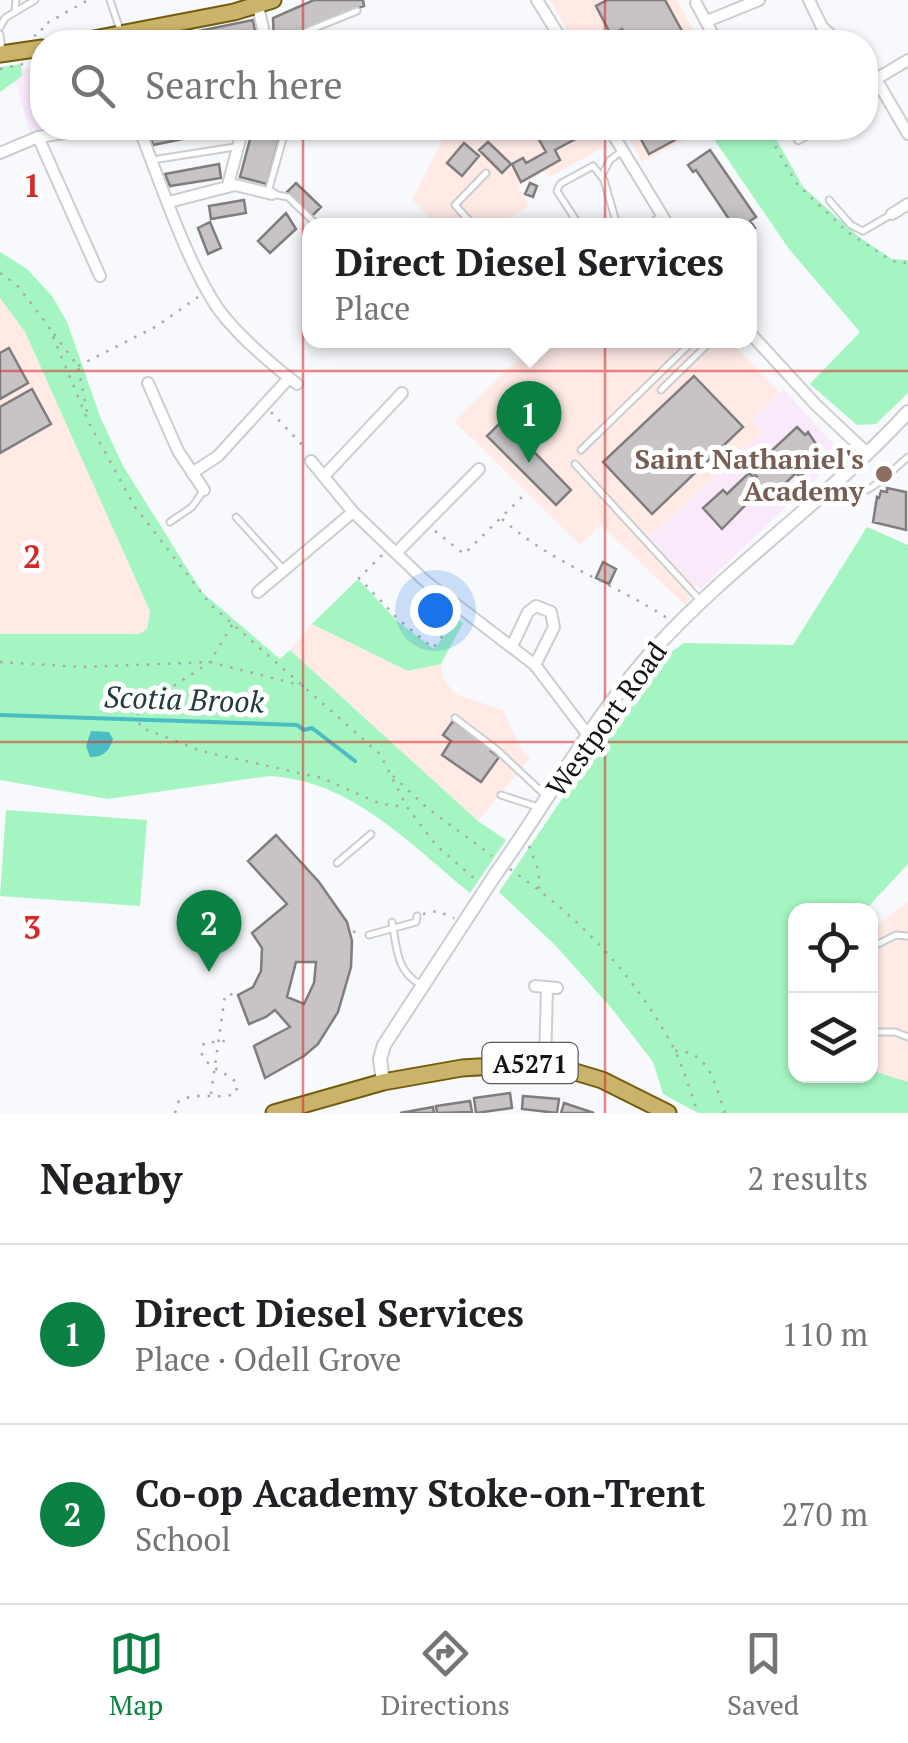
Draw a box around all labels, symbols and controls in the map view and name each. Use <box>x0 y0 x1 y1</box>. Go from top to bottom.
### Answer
search box <box>30 30 878 140</box>
icon: search <box>65 58 120 113</box>
text: Search here <box>145 60 343 110</box>
text: 1 <box>23 164 41 206</box>
popup <box>302 218 757 348</box>
text: Direct Diesel Services <box>335 237 724 287</box>
text: Place <box>335 287 410 329</box>
pin: 1 <box>496 380 562 463</box>
place label: Saint Nathaniel's Academy <box>635 440 865 509</box>
marker: Saint Nathaniel's Academy <box>873 463 895 485</box>
text: 2 <box>23 535 41 577</box>
your location <box>410 585 461 636</box>
street label: Westport Road <box>537 634 675 804</box>
water label: Scotia Brook <box>103 676 265 722</box>
pin: 2 <box>176 890 242 972</box>
map controls <box>788 903 878 1083</box>
button: locate <box>788 903 878 993</box>
text: 3 <box>23 906 41 948</box>
button: layers <box>788 993 878 1083</box>
road number: A5271 <box>482 1043 578 1083</box>
text: Nearby <box>40 1150 182 1206</box>
text: 2 results <box>747 1157 868 1199</box>
text: Direct Diesel Services <box>135 1288 524 1338</box>
text: 1 <box>63 1313 82 1355</box>
text: 110 m <box>781 1313 868 1355</box>
text: Place · Odell Grove <box>135 1338 401 1380</box>
text: Co-op Academy Stoke-on-Trent <box>135 1468 705 1518</box>
text: 2 <box>63 1493 82 1535</box>
text: 270 m <box>781 1493 868 1535</box>
text: School <box>135 1518 231 1560</box>
tab: Map <box>109 1626 164 1723</box>
tab: Directions <box>381 1626 510 1723</box>
tab: Saved <box>727 1626 799 1723</box>

